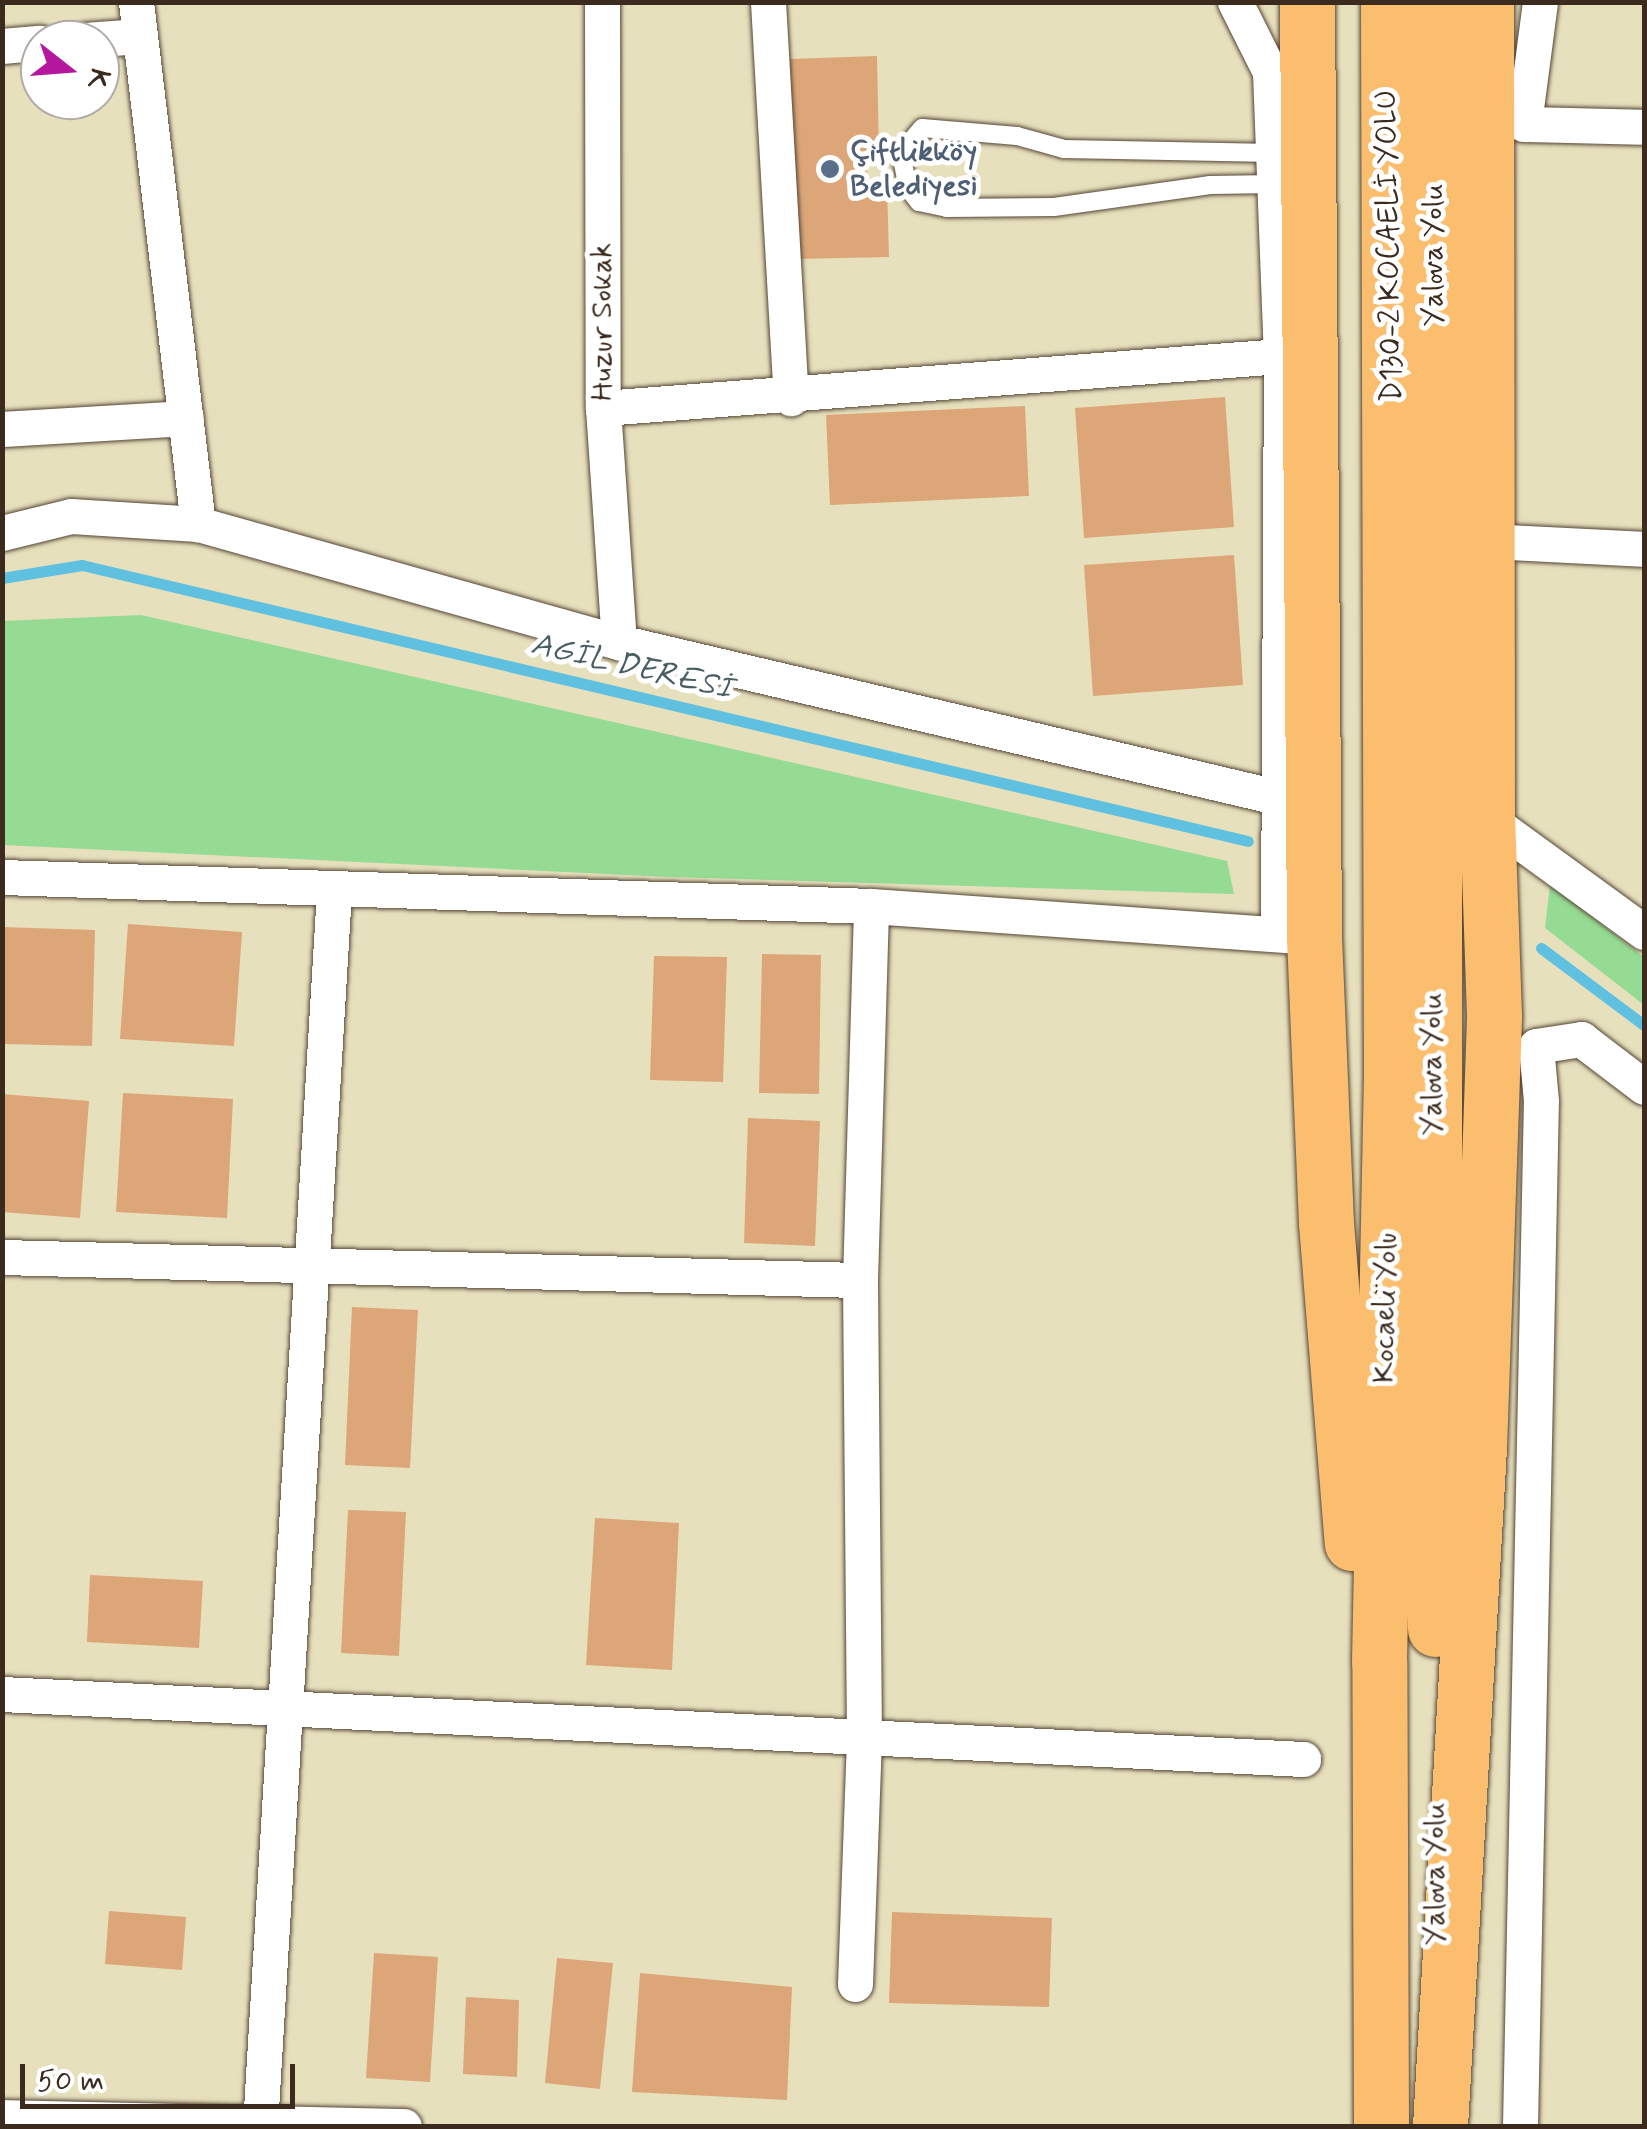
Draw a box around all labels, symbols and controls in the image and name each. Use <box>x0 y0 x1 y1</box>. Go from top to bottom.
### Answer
north arrow <box>20 20 120 120</box>
text: K <box>77 63 118 93</box>
street label: D130-2 KOCAELİ YOLU <box>1369 90 1411 402</box>
place label: Çiftlikköy Belediyesi <box>850 134 977 204</box>
marker: Çiftlikköy Belediyesi <box>819 158 841 180</box>
street label: Yalova Yolu <box>1416 186 1452 324</box>
street label: Huzur Sokak <box>585 243 621 401</box>
water label: AGİL DERESİ <box>529 625 735 709</box>
street label: Yalova Yolu <box>1415 995 1451 1133</box>
street label: Kocaeli̇ Yolu <box>1367 1232 1405 1384</box>
street label: Yalova Yolu <box>1418 1805 1454 1943</box>
scale bar <box>25 2044 300 2106</box>
text: 50 m <box>37 2062 104 2101</box>

